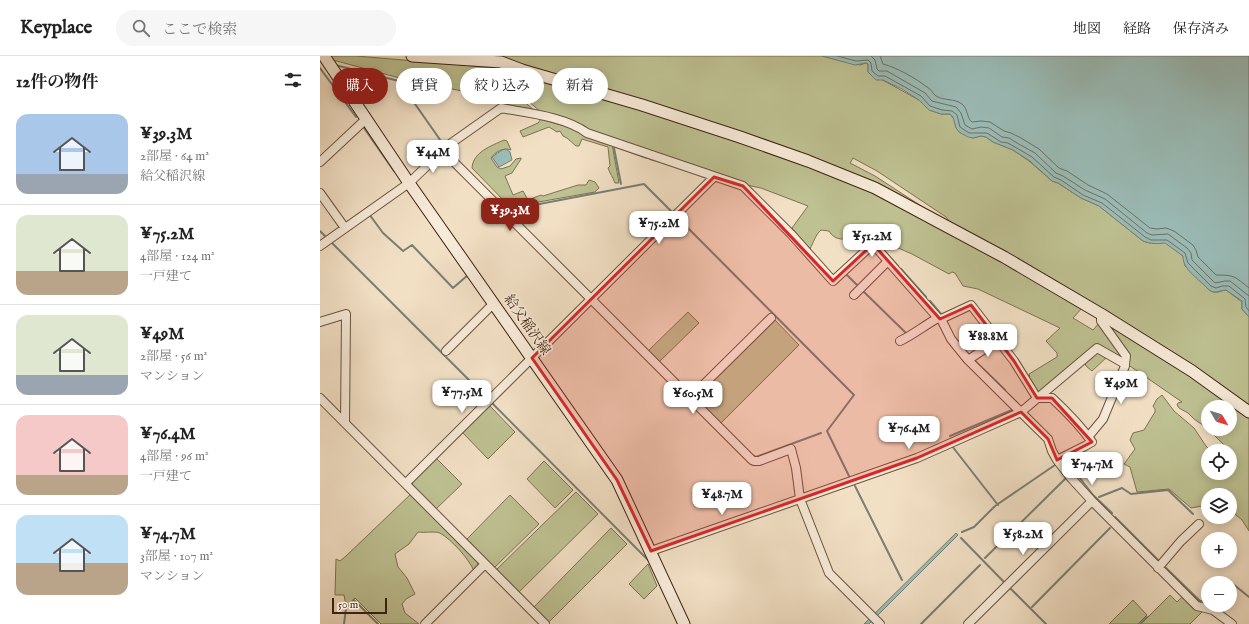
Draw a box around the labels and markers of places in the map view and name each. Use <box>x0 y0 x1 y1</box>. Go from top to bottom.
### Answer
pin: ¥44M <box>409 140 457 174</box>
pin: ¥39.3M <box>477 198 543 232</box>
pin: ¥75.2M <box>626 211 692 245</box>
pin: ¥51.2M <box>839 224 905 258</box>
pin: ¥88.8M <box>955 324 1021 358</box>
pin: ¥49M <box>1097 371 1145 405</box>
pin: ¥77.5M <box>429 380 495 414</box>
pin: ¥60.5M <box>660 381 726 415</box>
pin: ¥76.4M <box>876 416 942 450</box>
pin: ¥74.7M <box>1059 452 1125 486</box>
pin: ¥48.7M <box>689 482 755 516</box>
pin: ¥58.2M <box>990 522 1056 556</box>

